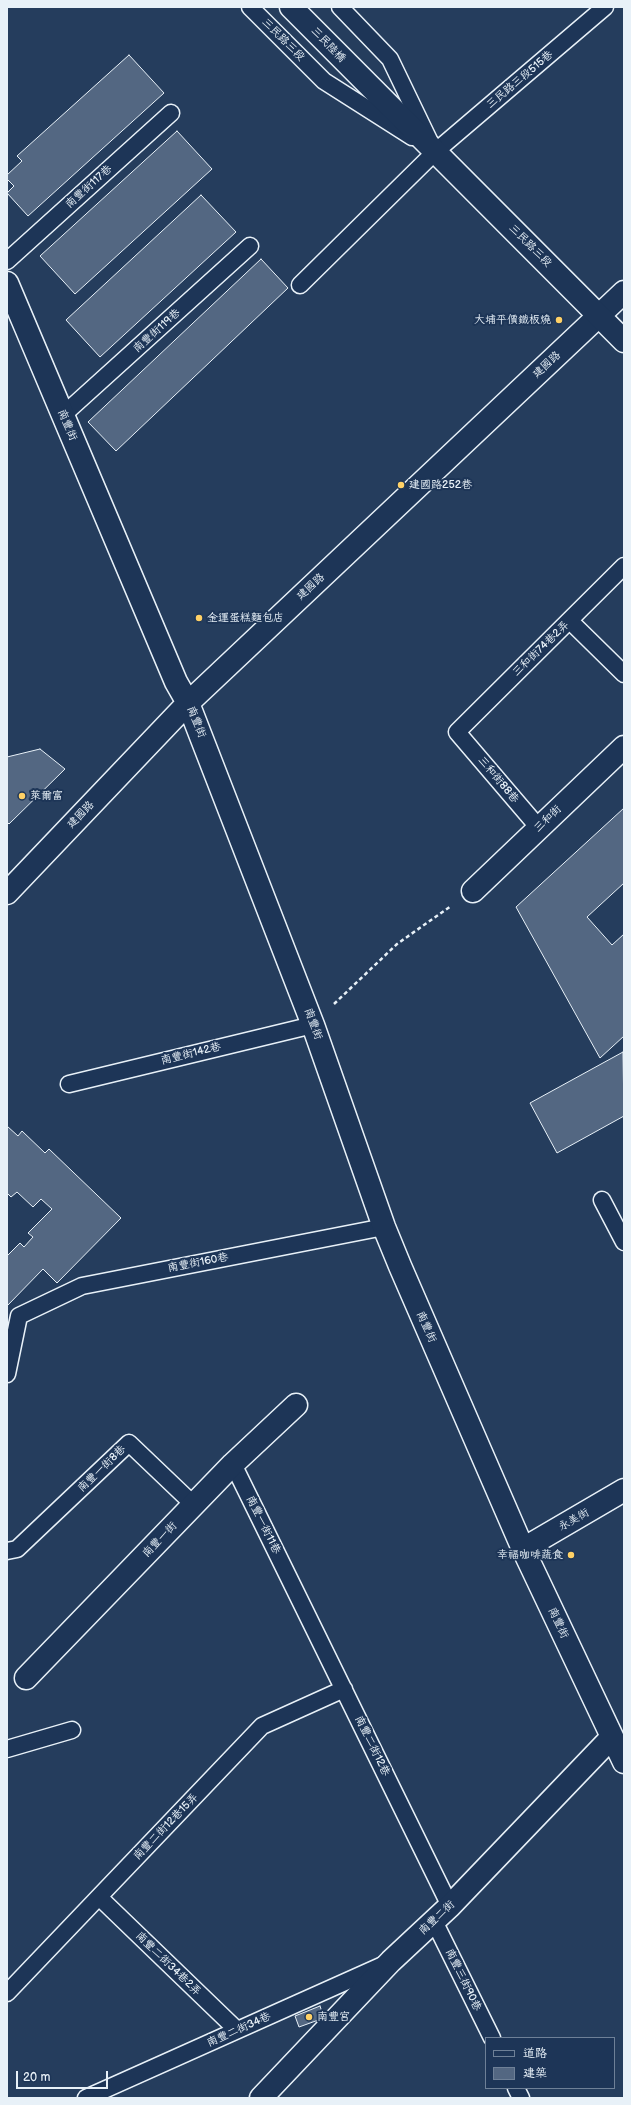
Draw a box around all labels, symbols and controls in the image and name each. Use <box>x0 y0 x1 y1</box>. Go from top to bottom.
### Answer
street label: 三民路三段 <box>259 16 307 64</box>
street label: 三民陸橋 <box>308 25 348 65</box>
street label: 三民路三段515巷 <box>484 48 556 112</box>
street label: 南豐街117巷 <box>63 163 115 211</box>
street label: 三民路三段 <box>506 222 554 270</box>
street label: 南豐街119巷 <box>131 306 183 356</box>
place label: 大埔平價鐵板燒 <box>474 313 551 327</box>
marker: 大埔平價鐵板燒 <box>554 315 564 325</box>
street label: 建國路 <box>530 349 564 381</box>
street label: 南豐街 <box>54 407 80 443</box>
place label: 建國路252巷 <box>409 478 472 492</box>
marker: 建國路252巷 <box>396 480 406 490</box>
street label: 建國路 <box>294 571 328 603</box>
place label: 金運蛋糕麵包店 <box>207 611 284 625</box>
marker: 金運蛋糕麵包店 <box>194 613 204 623</box>
street label: 三和街74巷2弄 <box>510 619 572 679</box>
street label: 南豐街 <box>184 704 208 740</box>
street label: 三和街88巷 <box>475 754 521 806</box>
place label: 萊爾富 <box>30 789 63 803</box>
marker: 萊爾富 <box>17 791 27 801</box>
street label: 建國路 <box>65 799 97 831</box>
street label: 三和街 <box>532 803 564 835</box>
street label: 南豐街 <box>301 1006 325 1042</box>
street label: 南豐街142巷 <box>160 1040 222 1068</box>
street label: 南豐街160巷 <box>167 1251 229 1275</box>
street label: 南豐街 <box>413 1309 439 1345</box>
street label: 南豐一街8巷 <box>75 1443 129 1495</box>
street label: 南豐一街11巷 <box>243 1494 283 1556</box>
street label: 永美街 <box>556 1506 592 1534</box>
street label: 南豐一街 <box>140 1520 180 1560</box>
place label: 幸福咖啡蔬食 <box>497 1548 563 1562</box>
marker: 幸福咖啡蔬食 <box>566 1550 576 1560</box>
street label: 南豐街 <box>545 1605 571 1641</box>
street label: 南豐二街12巷 <box>352 1714 392 1778</box>
street label: 南豐二街12巷15弄 <box>131 1791 201 1863</box>
street label: 南豐二街 <box>416 1898 458 1938</box>
street label: 南豐二街34巷2弄 <box>132 1929 204 1999</box>
street label: 南豐三街90巷 <box>442 1947 484 2013</box>
street label: 南豐二街34巷 <box>205 2010 273 2050</box>
place label: 南豐宮 <box>317 2010 350 2024</box>
marker: 南豐宮 <box>304 2012 314 2022</box>
legend <box>485 2037 615 2089</box>
text: 道路 <box>523 2046 547 2061</box>
scale bar <box>18 2063 110 2089</box>
text: 建築 <box>523 2066 547 2081</box>
text: 20 m <box>23 2070 50 2085</box>

